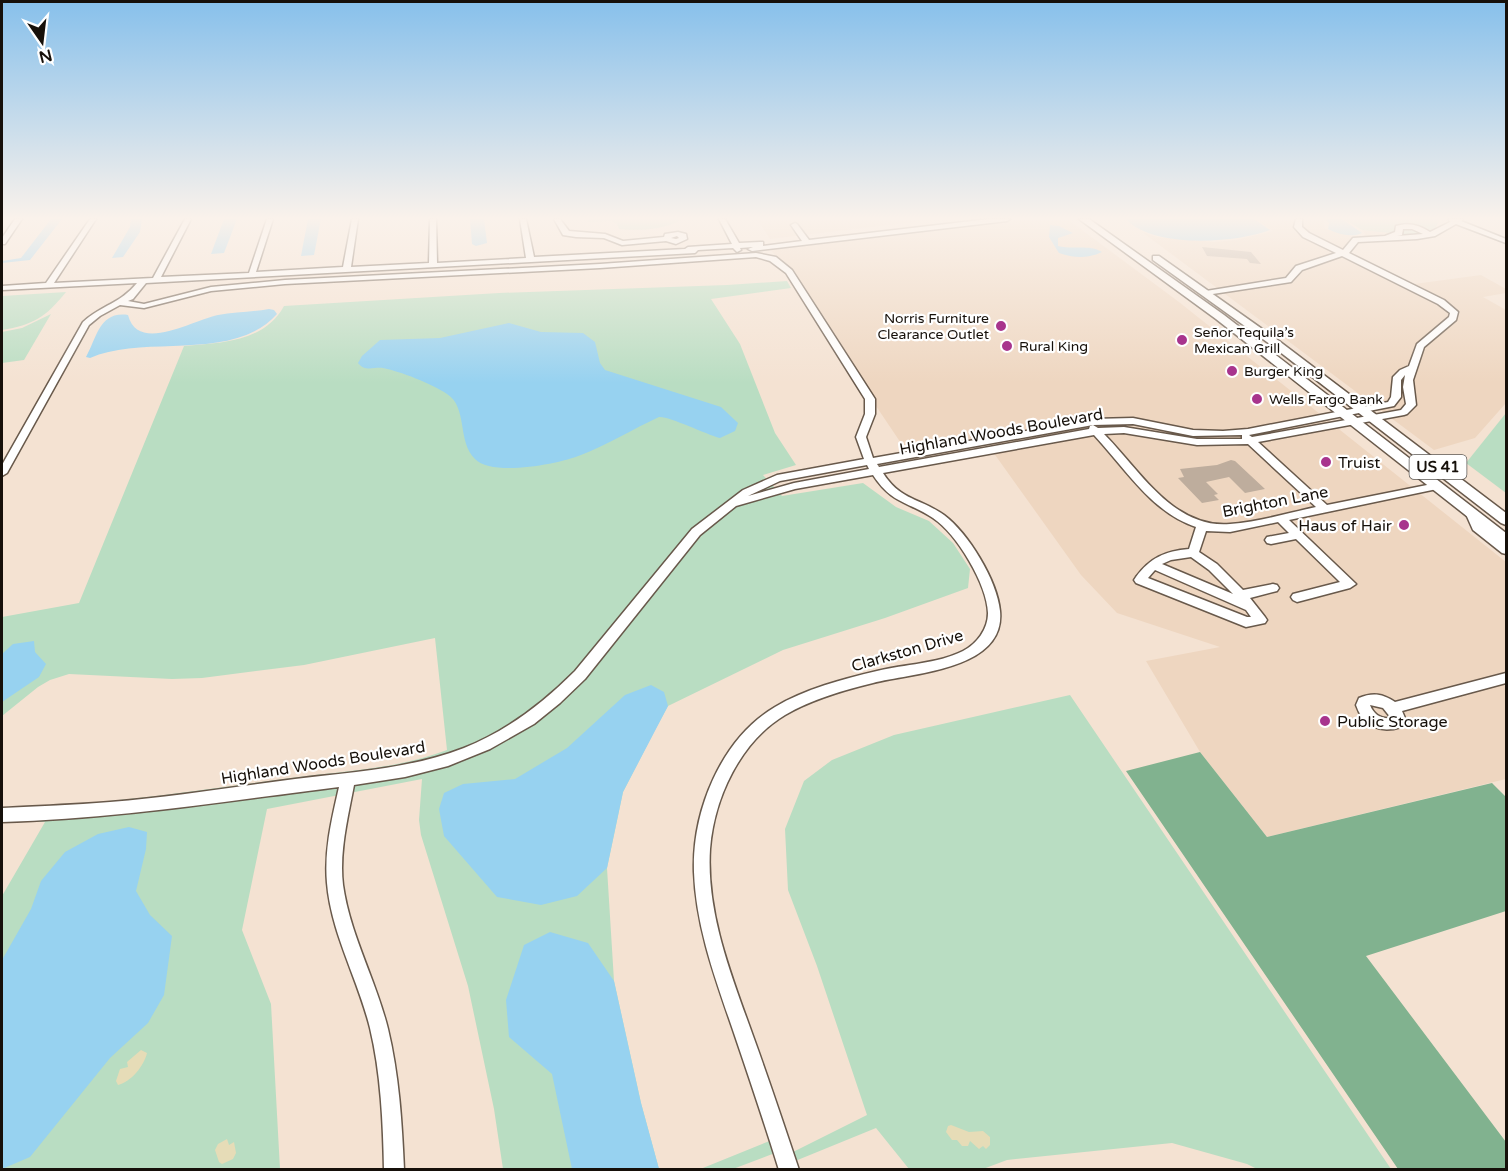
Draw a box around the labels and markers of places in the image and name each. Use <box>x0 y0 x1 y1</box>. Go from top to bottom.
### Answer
place label: Norris Furniture Clearance Outlet <box>877 310 990 343</box>
marker: Norris Furniture Clearance Outlet <box>994 319 1008 333</box>
place label: Señor Tequila’s Mexican Grill <box>1194 324 1294 357</box>
marker: Señor Tequila’s Mexican Grill <box>1175 333 1189 347</box>
place label: Rural King <box>1019 338 1088 355</box>
marker: Rural King <box>1000 339 1014 353</box>
place label: Burger King <box>1244 363 1323 380</box>
marker: Burger King <box>1225 364 1239 378</box>
place label: Wells Fargo Bank <box>1269 391 1383 408</box>
marker: Wells Fargo Bank <box>1250 392 1264 406</box>
place label: Truist <box>1338 453 1380 473</box>
marker: Truist <box>1319 455 1333 469</box>
place label: Haus of Hair <box>1298 516 1393 536</box>
marker: Haus of Hair <box>1397 518 1411 532</box>
place label: Public Storage <box>1337 712 1448 732</box>
marker: Public Storage <box>1318 714 1332 728</box>

